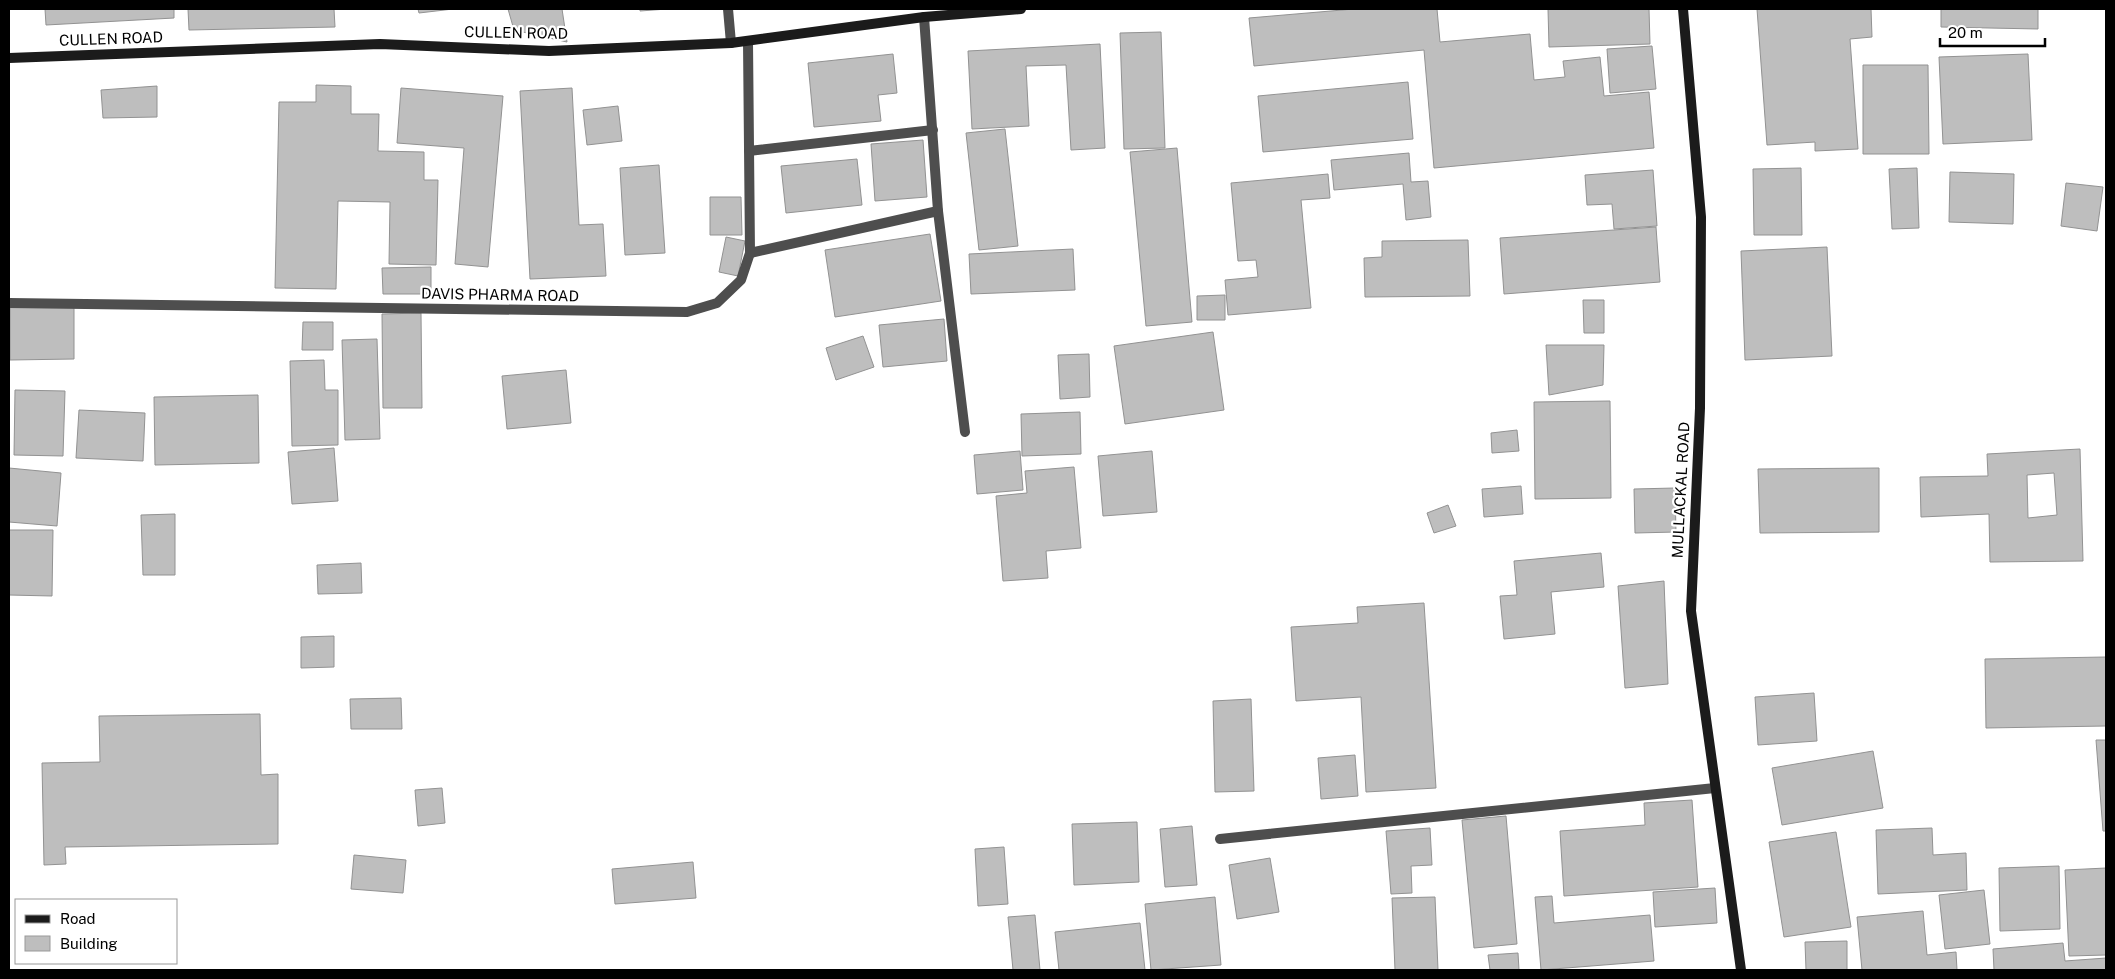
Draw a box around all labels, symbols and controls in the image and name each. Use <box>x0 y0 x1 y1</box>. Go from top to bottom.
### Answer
scale bar <box>1940 15 2045 47</box>
street label: CULLEN ROAD <box>464 23 568 42</box>
text: 20 m <box>1948 24 1983 41</box>
street label: CULLEN ROAD <box>59 28 163 49</box>
street label: DAVIS PHARMA ROAD <box>421 285 579 304</box>
street label: MULLACKAL ROAD <box>1668 421 1693 559</box>
legend <box>15 899 178 964</box>
text: Road <box>60 910 96 927</box>
text: Building <box>60 935 118 952</box>

